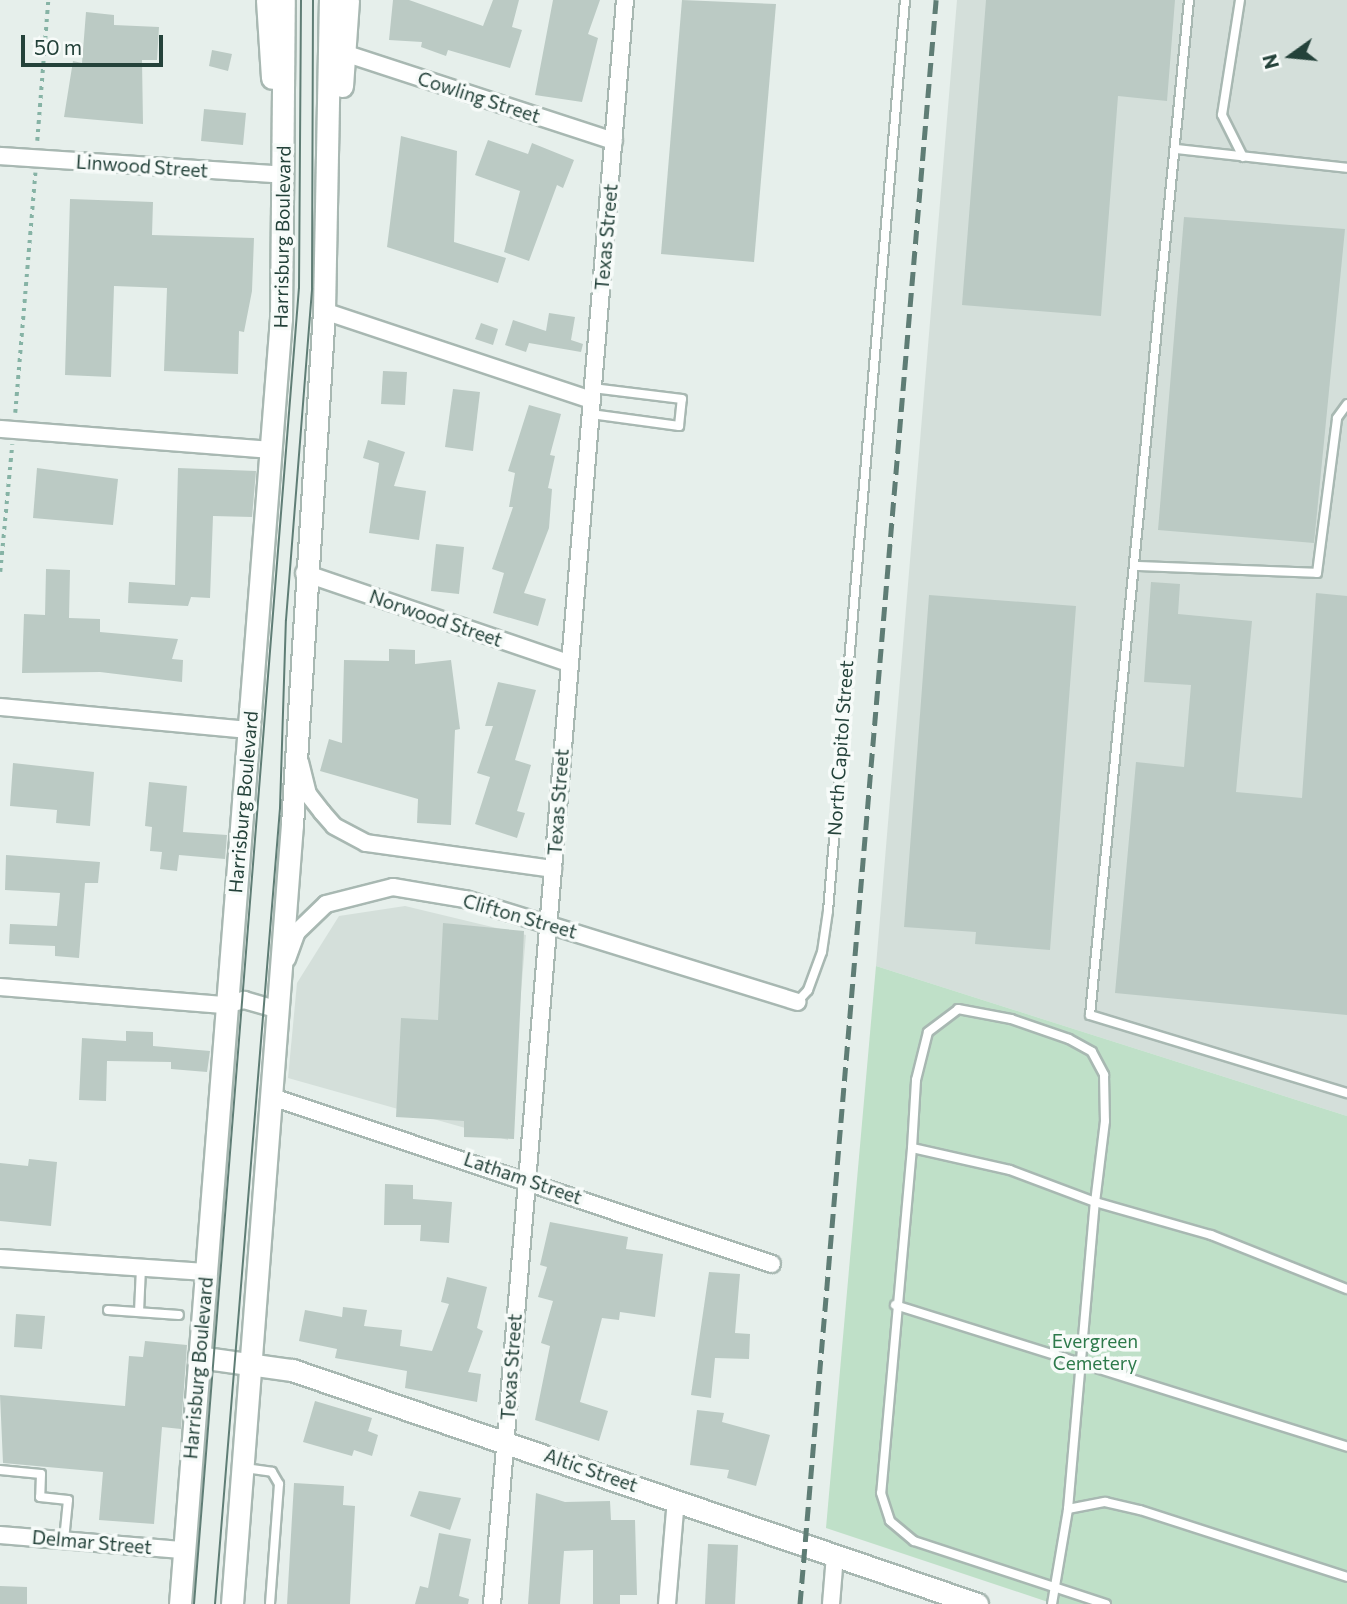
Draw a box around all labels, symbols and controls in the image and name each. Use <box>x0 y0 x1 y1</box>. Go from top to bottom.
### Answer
scale bar <box>24 21 166 65</box>
north arrow <box>1256 21 1326 91</box>
text: 50 m <box>34 34 82 59</box>
text: N <box>1257 52 1283 71</box>
street label: Cowling Street <box>415 66 543 128</box>
street label: Harrisburg Boulevard <box>269 145 295 329</box>
street label: Linwood Street <box>75 150 209 182</box>
street label: Texas Street <box>590 183 622 291</box>
street label: Norwood Street <box>366 585 506 651</box>
street label: North Capitol Street <box>822 660 858 836</box>
street label: Harrisburg Boulevard <box>224 710 262 894</box>
street label: Texas Street <box>543 748 573 856</box>
street label: Clifton Street <box>460 889 580 943</box>
street label: Latham Street <box>461 1147 585 1209</box>
street label: Harrisburg Boulevard <box>179 1276 217 1460</box>
street label: Texas Street <box>496 1313 526 1421</box>
park label: Evergreen Cemetery <box>1052 1330 1138 1374</box>
street label: Altic Street <box>541 1443 641 1497</box>
street label: Delmar Street <box>31 1525 153 1559</box>

